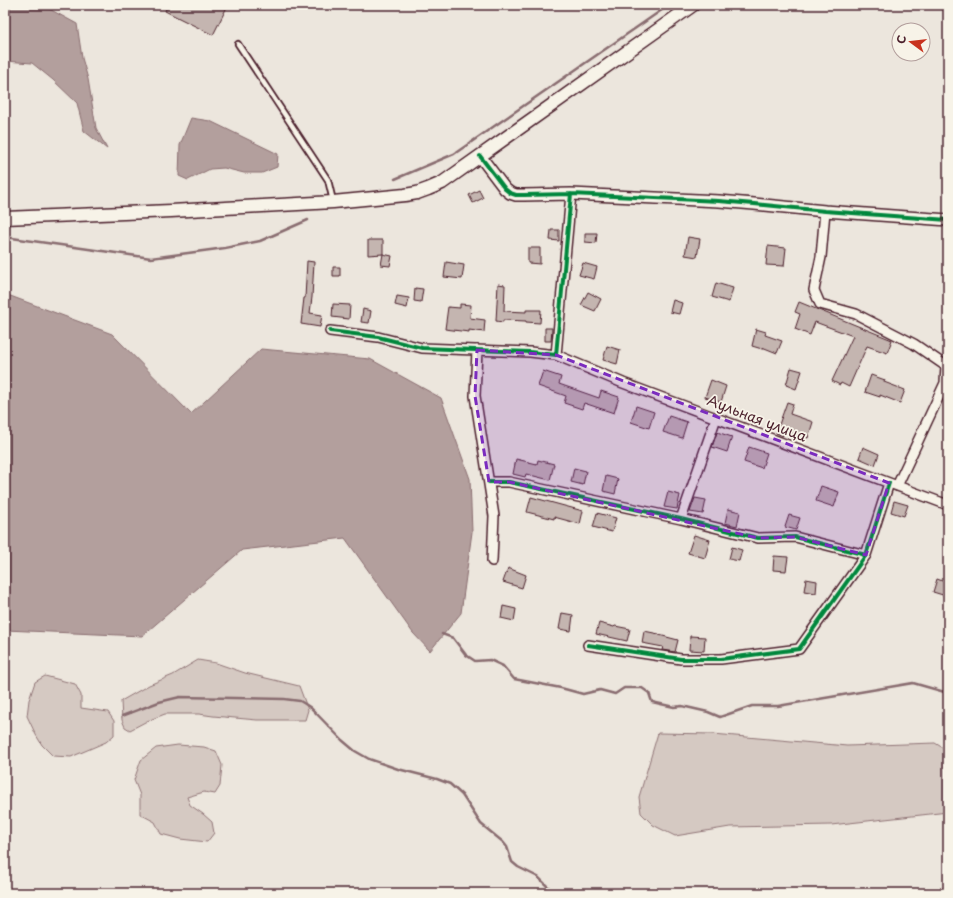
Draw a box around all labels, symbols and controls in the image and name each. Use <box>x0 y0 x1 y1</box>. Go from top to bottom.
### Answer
north arrow <box>891 22 931 62</box>
text: С <box>892 33 910 45</box>
street label: Аульная улица <box>704 389 810 447</box>

